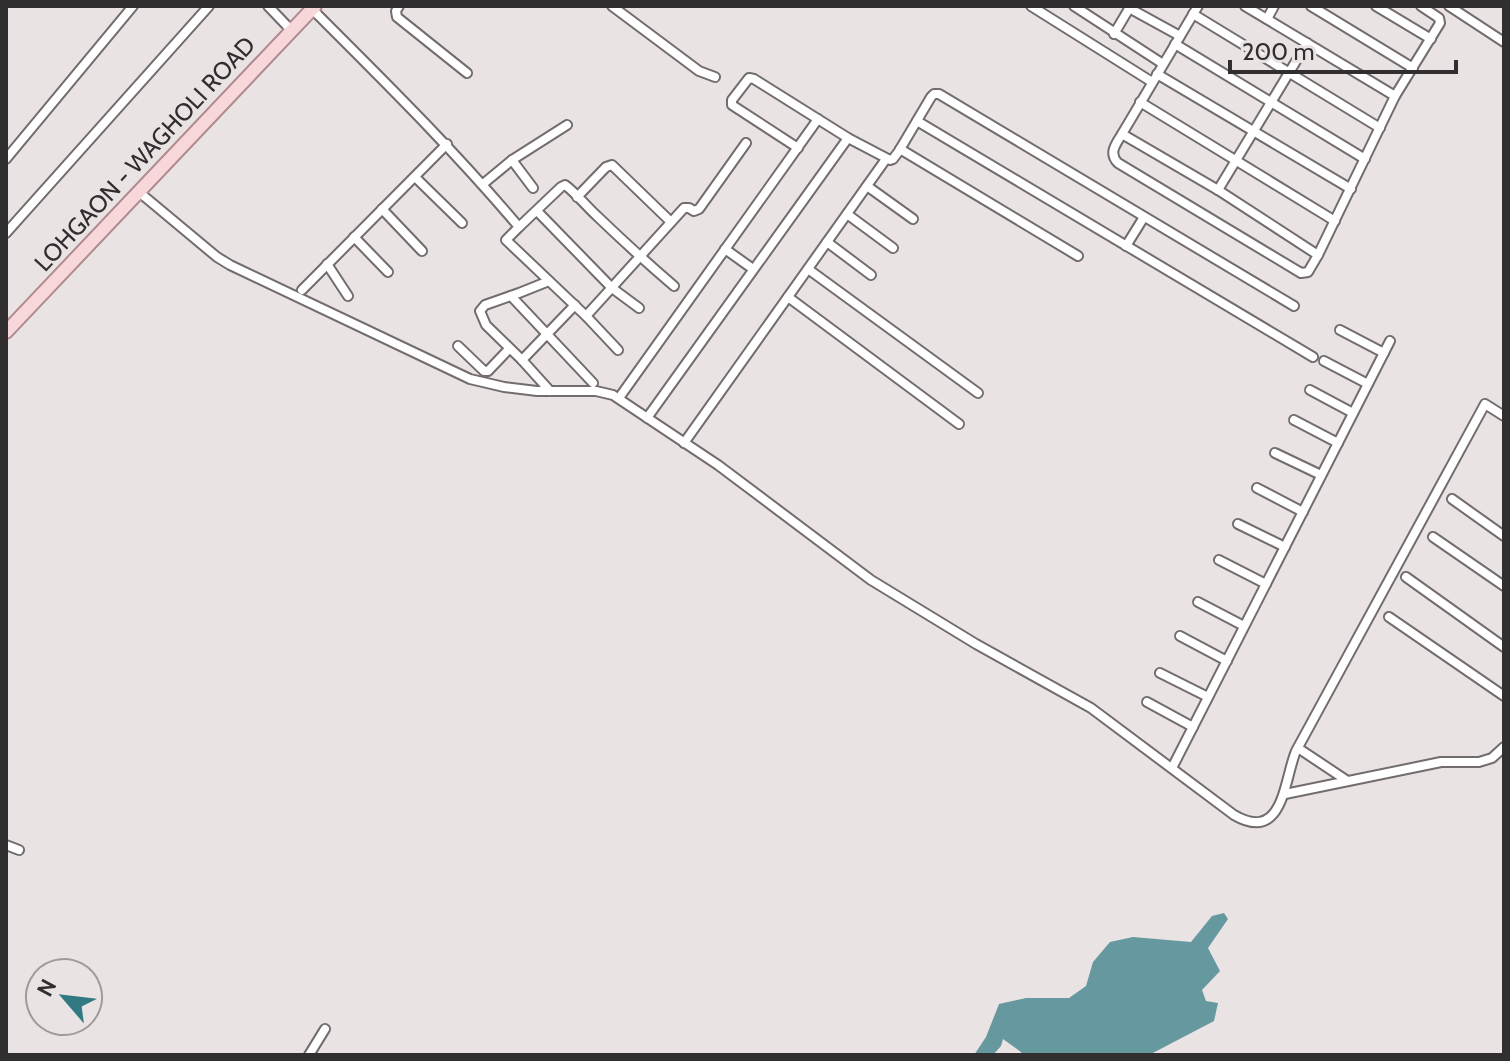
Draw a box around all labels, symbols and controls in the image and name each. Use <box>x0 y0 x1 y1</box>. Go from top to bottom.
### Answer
scale bar <box>1230 24 1456 74</box>
street label: LOHGAON - WAGHOLI ROAD <box>28 30 261 277</box>
text: 200 m <box>1242 37 1315 66</box>
north arrow <box>24 957 104 1037</box>
text: N <box>31 975 62 1001</box>

